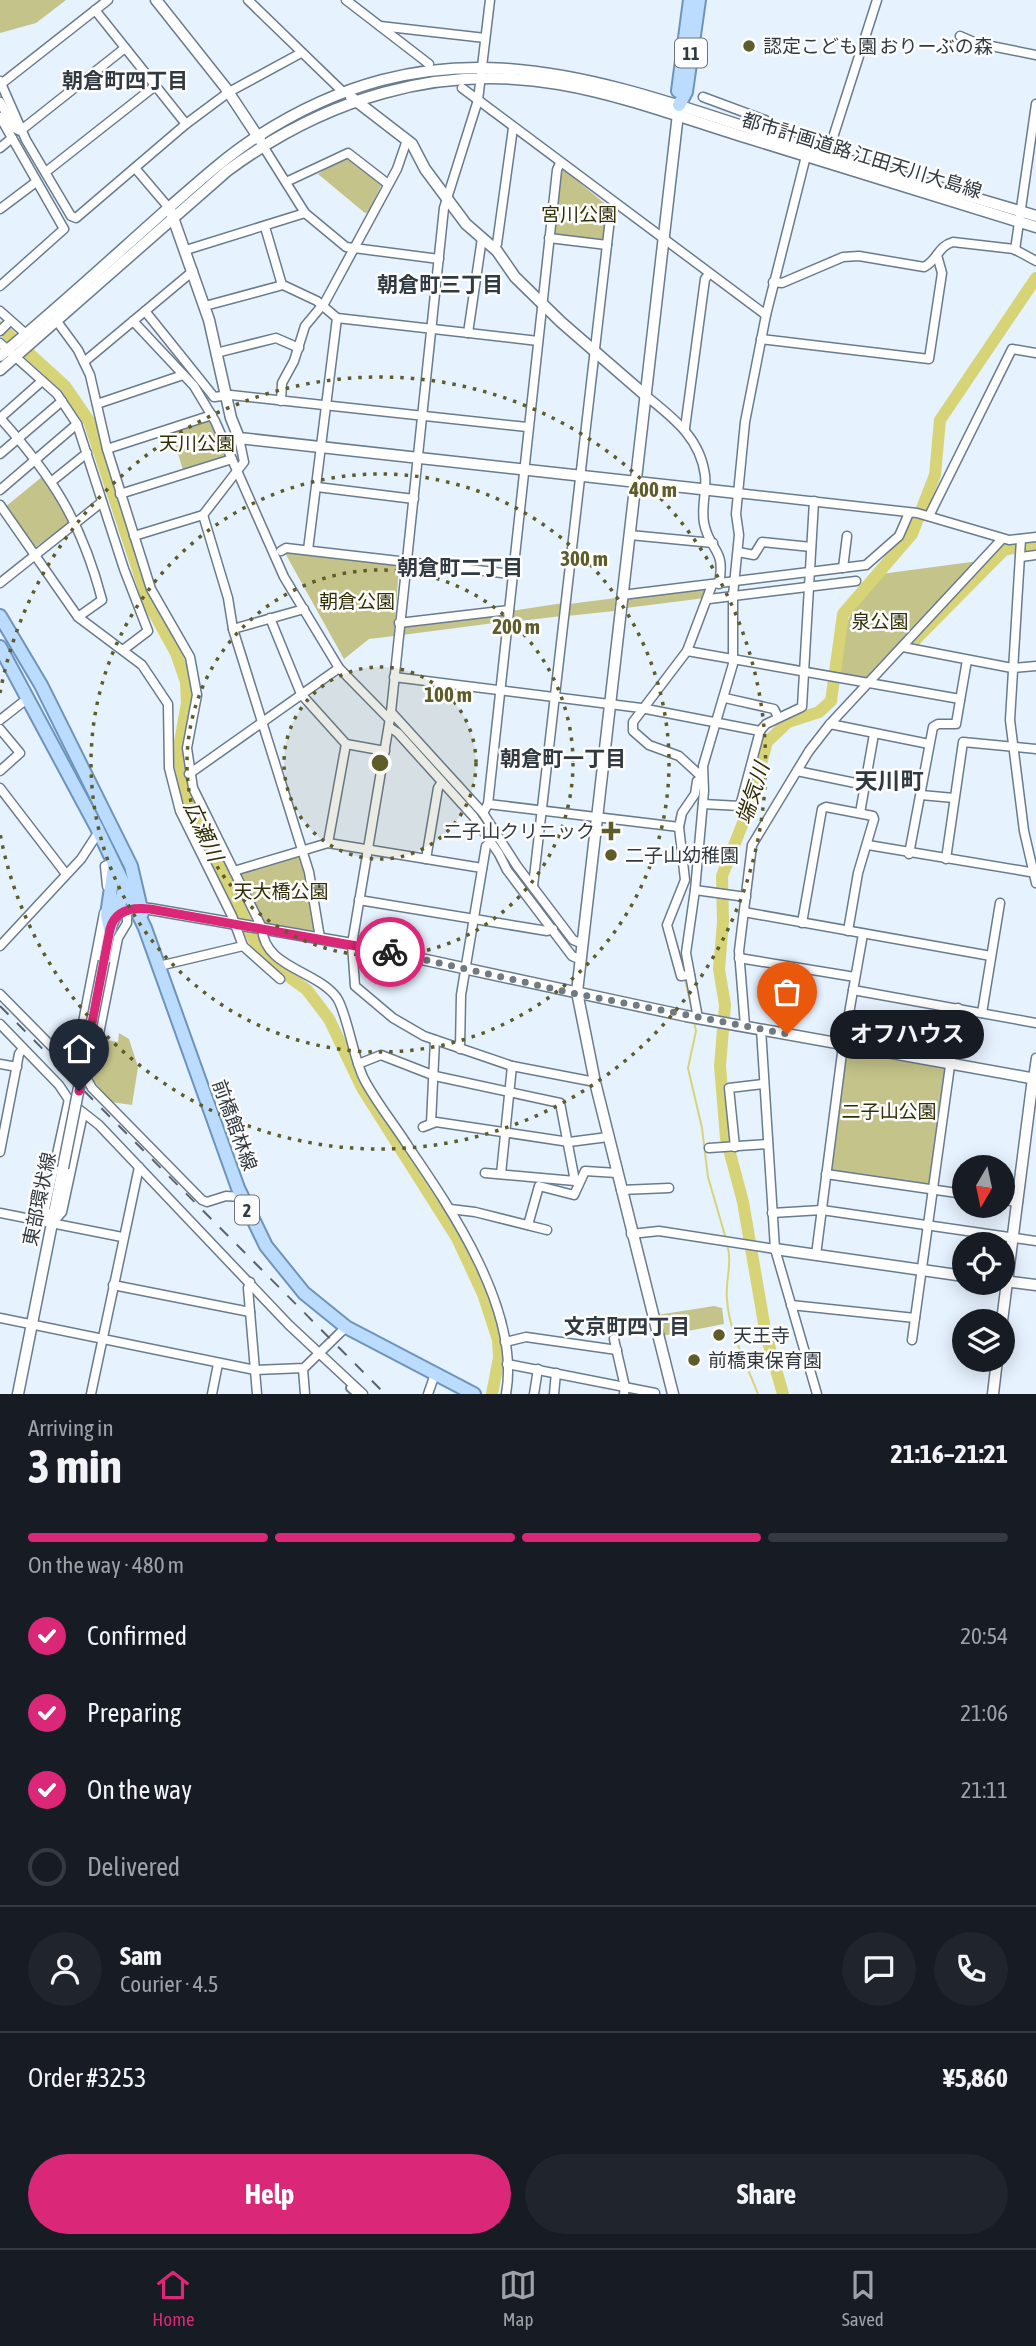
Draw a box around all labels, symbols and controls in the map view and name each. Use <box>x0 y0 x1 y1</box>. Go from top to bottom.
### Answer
place label: 認定こども園 おりーぶの森 <box>763 35 993 57</box>
road number: 11 <box>675 38 707 68</box>
marker: 認定こども園 おりーぶの森 <box>741 38 757 54</box>
district label: 朝倉町四丁目 <box>62 68 188 92</box>
street label: 都市計画道路 江田天川大島線 <box>739 108 985 202</box>
park label: 宮川公園 <box>541 203 617 225</box>
district label: 朝倉町三丁目 <box>377 272 503 296</box>
park label: 天川公園 <box>159 432 235 454</box>
text: 400 m <box>628 477 677 501</box>
text: 300 m <box>560 546 608 570</box>
district label: 朝倉町二丁目 <box>397 555 523 579</box>
park label: 朝倉公園 <box>319 590 395 612</box>
park label: 泉公園 <box>851 610 909 632</box>
text: 200 m <box>492 614 540 638</box>
text: 100 m <box>424 682 472 706</box>
district label: 朝倉町一丁目 <box>500 746 626 770</box>
centre of rings <box>368 751 392 775</box>
water label: 端気川 <box>731 757 774 827</box>
district label: 天川町 <box>855 768 924 794</box>
water label: 広瀬川 <box>180 797 229 866</box>
place label: 二子山クリニック <box>443 820 595 842</box>
marker: 二子山クリニック <box>601 821 621 841</box>
place label: 二子山幼稚園 <box>625 844 739 866</box>
marker: 二子山幼稚園 <box>603 847 619 863</box>
park label: 天大橋公園 <box>233 880 329 902</box>
courier <box>355 917 425 987</box>
icon: bike <box>371 933 409 971</box>
pin <box>757 962 817 1034</box>
icon: bag <box>768 973 806 1011</box>
callout: オフハウス <box>829 1010 983 1058</box>
pin <box>49 1019 109 1091</box>
text: オフハウス <box>850 1021 965 1047</box>
icon: home <box>60 1030 98 1068</box>
street label: 前橋館林線 <box>208 1077 262 1173</box>
park label: 二子山公園 <box>841 1100 937 1122</box>
street label: 東部環状線 <box>18 1150 60 1248</box>
north arrow <box>952 1155 1015 1218</box>
map controls <box>952 1155 1015 1372</box>
road number: 2 <box>235 1196 259 1224</box>
button: locate <box>952 1232 1015 1295</box>
button: layers <box>952 1309 1015 1372</box>
district label: 文京町四丁目 <box>564 1314 690 1338</box>
place label: 天王寺 <box>733 1324 790 1346</box>
marker: 天王寺 <box>711 1327 727 1343</box>
place label: 前橋東保育園 <box>708 1349 822 1371</box>
marker: 前橋東保育園 <box>686 1352 702 1368</box>
text: Arriving in <box>28 1415 114 1441</box>
text: 21:16–21:21 <box>891 1439 1008 1469</box>
text: 3 min <box>28 1440 122 1493</box>
text: On the way · 480 m <box>28 1552 184 1578</box>
icon: check <box>28 1617 66 1655</box>
text: Confirmed <box>87 1621 187 1651</box>
text: 20:54 <box>960 1623 1008 1649</box>
icon: check <box>28 1694 66 1732</box>
text: Preparing <box>87 1698 181 1728</box>
text: 21:06 <box>960 1700 1008 1726</box>
icon: check <box>28 1771 66 1809</box>
text: On the way <box>87 1775 192 1805</box>
text: 21:11 <box>961 1777 1008 1803</box>
text: Delivered <box>87 1852 180 1882</box>
button: person <box>28 1932 102 2006</box>
button: chat <box>842 1932 916 2006</box>
button: phone <box>934 1932 1008 2006</box>
text: Sam <box>120 1941 162 1971</box>
text: Courier · 4.5 <box>120 1971 219 1997</box>
text: Order #3253 <box>28 2063 147 2093</box>
text: ¥5,860 <box>943 2063 1008 2093</box>
button: Help <box>28 2154 511 2234</box>
button: Share <box>525 2154 1008 2234</box>
tab: Home <box>152 2266 195 2330</box>
tab: Map <box>499 2266 537 2330</box>
tab: Saved <box>842 2266 884 2330</box>

